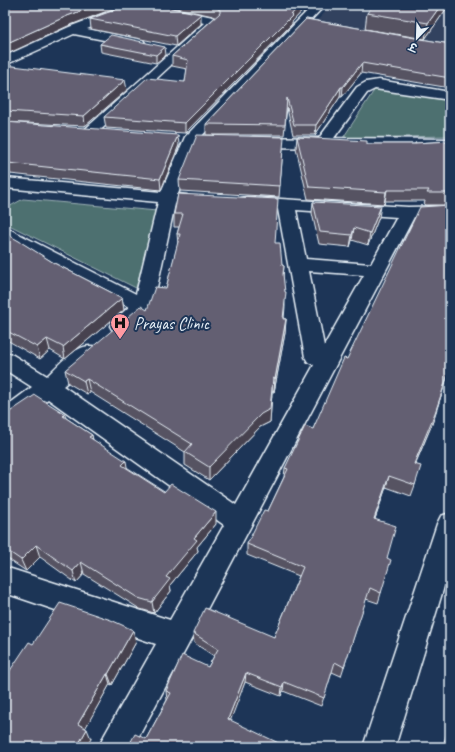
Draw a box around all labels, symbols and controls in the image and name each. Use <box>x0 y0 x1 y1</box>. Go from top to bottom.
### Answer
north arrow <box>397 18 437 58</box>
text: उ <box>405 39 420 55</box>
hospital icon: Prayas Clinic <box>109 312 131 340</box>
place label: Prayas Clinic <box>134 313 210 334</box>

